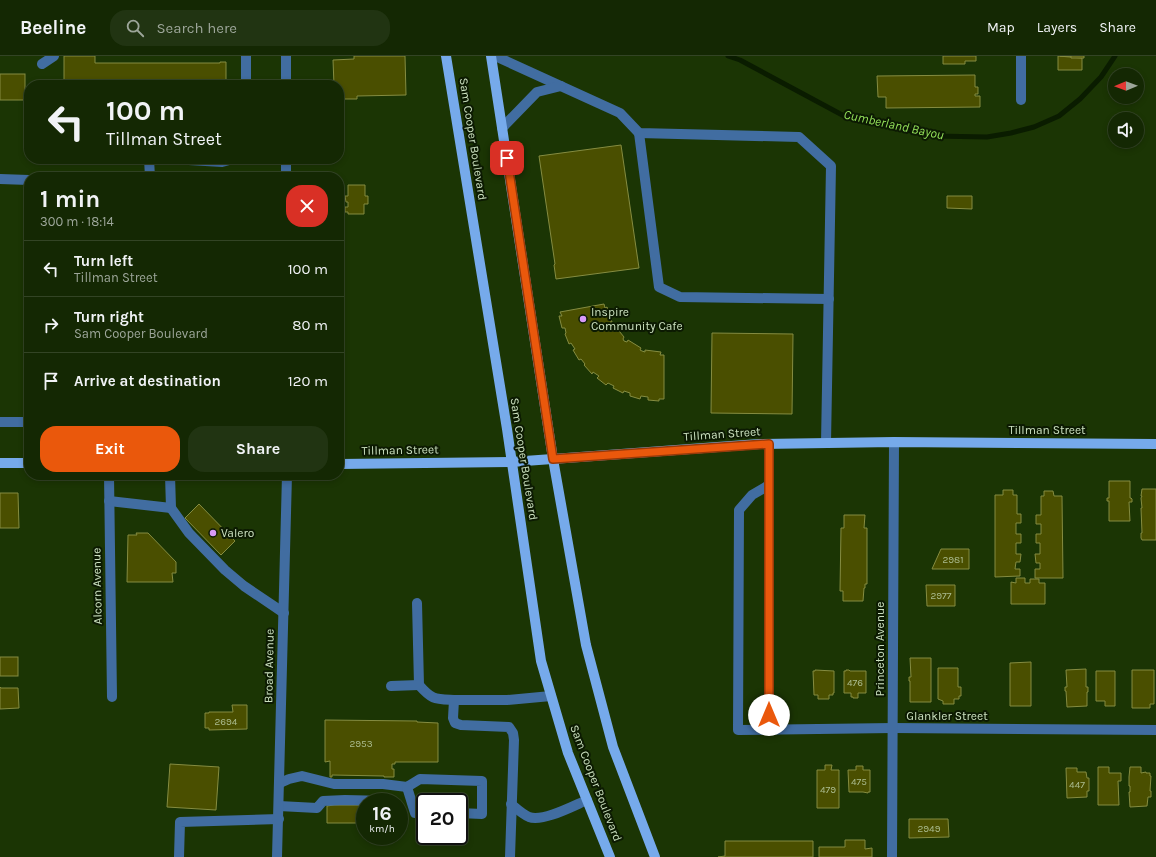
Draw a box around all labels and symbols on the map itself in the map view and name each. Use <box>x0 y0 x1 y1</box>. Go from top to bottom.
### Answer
north arrow <box>1108 68 1144 104</box>
street label: Sam Cooper Boulevard <box>456 77 490 201</box>
water label: Cumberland Bayou <box>842 107 945 142</box>
pin <box>490 141 524 175</box>
place label: Inspire Community Cafe <box>591 305 683 333</box>
marker: Inspire Community Cafe <box>578 314 588 324</box>
street label: Sam Cooper Boulevard <box>507 397 541 521</box>
street label: Tillman Street <box>1008 423 1086 437</box>
street label: Tillman Street <box>683 424 761 444</box>
street label: Tillman Street <box>361 442 439 458</box>
place label: Valero <box>221 526 254 540</box>
marker: Valero <box>208 528 218 538</box>
street label: Alcorn Avenue <box>89 547 105 625</box>
house number: 2981 <box>942 554 964 566</box>
house number: 2977 <box>931 590 952 602</box>
street label: Princeton Avenue <box>873 602 887 696</box>
street label: Broad Avenue <box>261 629 277 703</box>
house number: 476 <box>847 677 863 689</box>
position arrow <box>748 694 790 736</box>
street label: Glankler Street <box>906 709 988 723</box>
house number: 2694 <box>215 716 238 728</box>
street label: Sam Cooper Boulevard <box>567 723 625 843</box>
house number: 2953 <box>349 738 373 750</box>
house number: 475 <box>851 776 867 788</box>
house number: 447 <box>1069 779 1085 791</box>
house number: 479 <box>820 784 836 796</box>
speed limit sign: 20 <box>416 793 468 845</box>
house number: 2949 <box>918 823 941 835</box>

